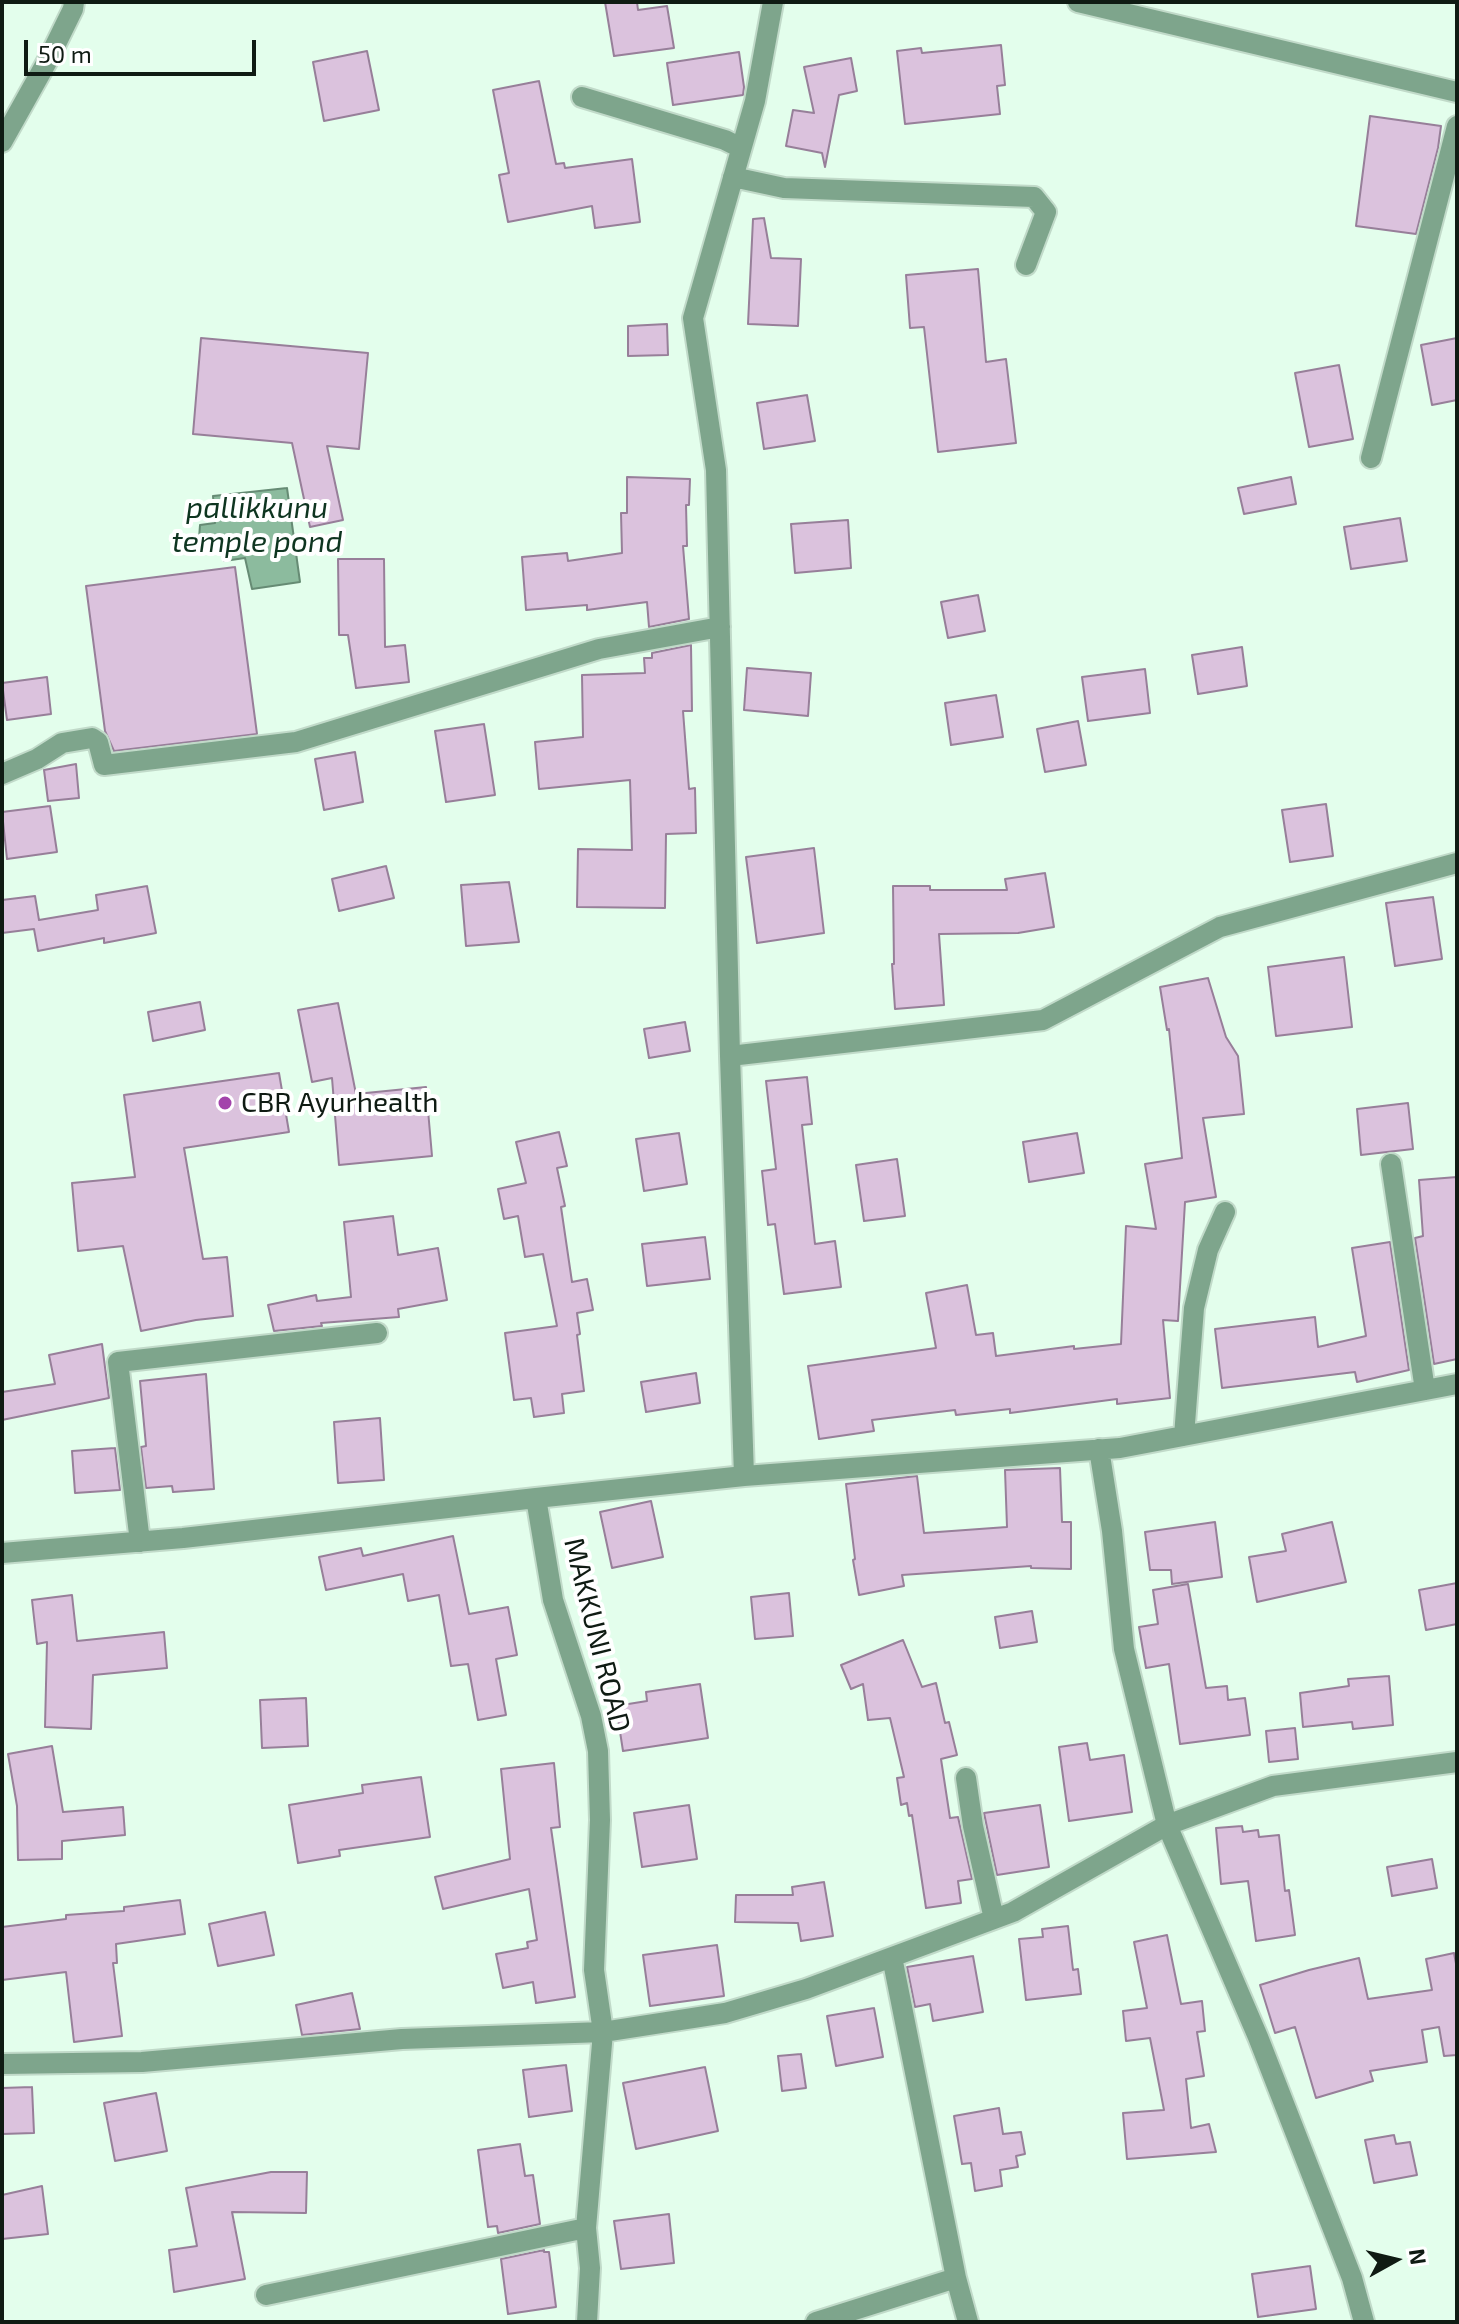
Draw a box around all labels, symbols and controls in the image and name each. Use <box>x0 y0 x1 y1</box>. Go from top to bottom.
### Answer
scale bar <box>28 24 260 74</box>
text: 50 m <box>38 39 92 68</box>
water label: pallikkunu temple pond <box>171 490 343 560</box>
place label: CBR Ayurhealth <box>241 1086 438 1120</box>
marker: CBR Ayurhealth <box>216 1094 234 1112</box>
street label: MAKKUNI ROAD <box>557 1534 637 1736</box>
north arrow <box>1355 2220 1435 2300</box>
text: N <box>1405 2247 1433 2266</box>

